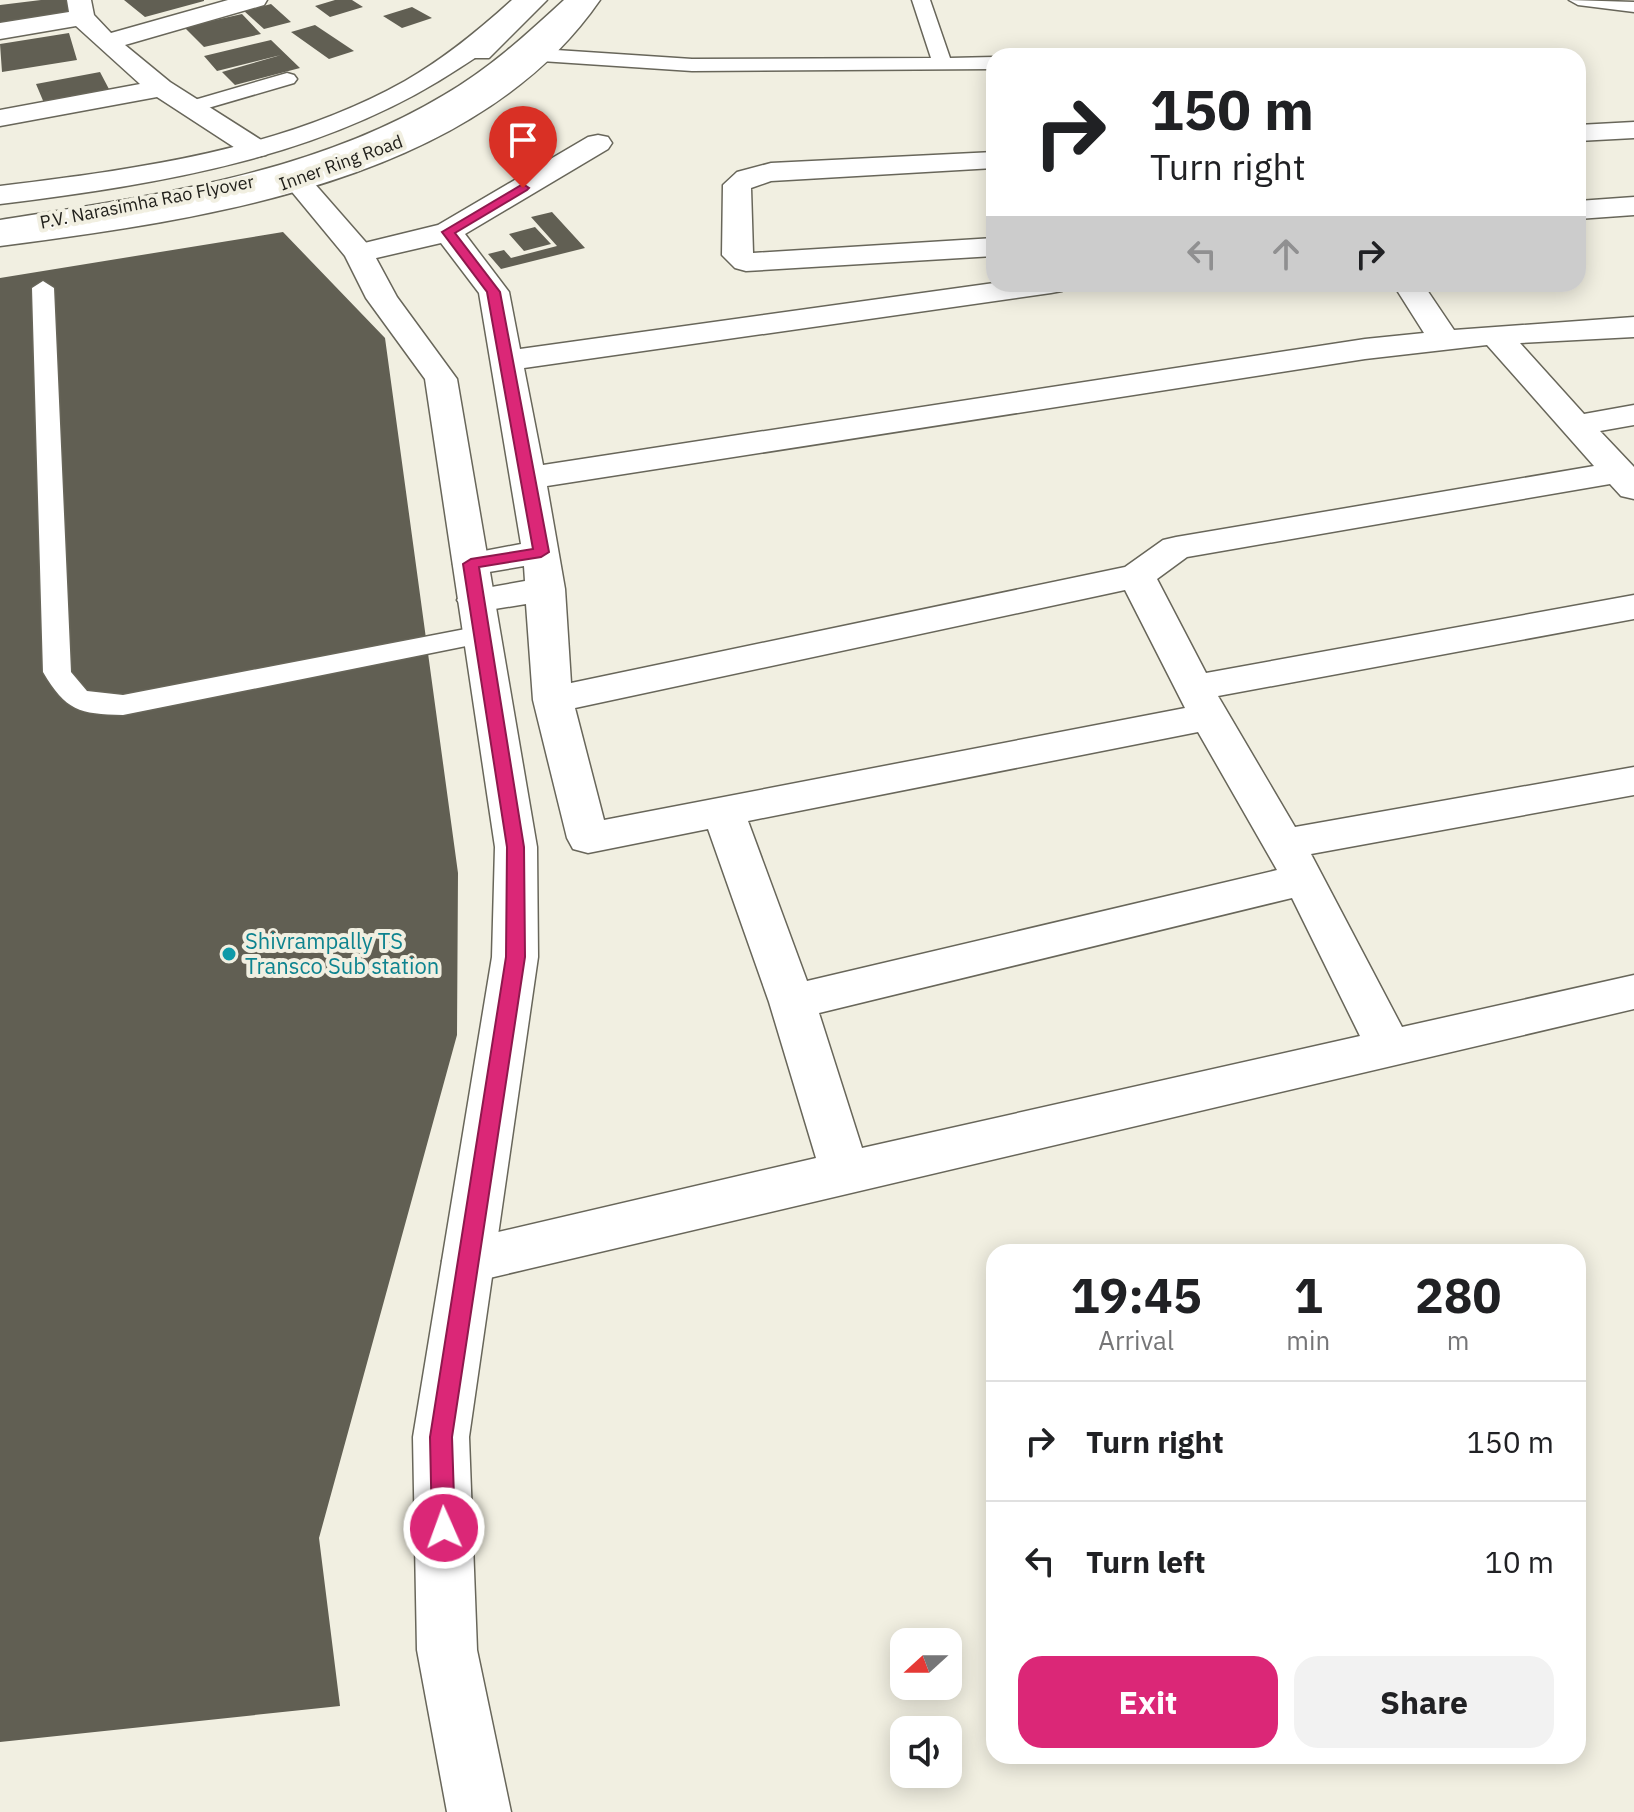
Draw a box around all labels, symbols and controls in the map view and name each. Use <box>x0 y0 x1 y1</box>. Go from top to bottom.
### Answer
text: 150 m <box>1150 73 1314 145</box>
icon: right <box>1018 80 1122 184</box>
pin <box>489 106 557 188</box>
icon: arrive <box>501 118 545 162</box>
street label: Inner Ring Road <box>276 130 406 196</box>
text: Turn right <box>1150 143 1306 190</box>
street label: P.V. Narasimha Rao Flyover <box>38 169 256 234</box>
icon: left <box>1180 232 1224 276</box>
icon: ahead <box>1264 232 1308 276</box>
icon: right <box>1348 232 1392 276</box>
place label: Shivrampally TS Transco Sub station <box>245 926 439 980</box>
marker: Shivrampally TS Transco Sub station <box>220 945 238 963</box>
text: 19:45 <box>1071 1264 1202 1326</box>
text: 1 <box>1294 1264 1323 1326</box>
text: 280 <box>1415 1264 1501 1326</box>
text: Arrival <box>1098 1323 1174 1357</box>
text: min <box>1286 1323 1330 1357</box>
text: m <box>1447 1323 1469 1357</box>
icon: right <box>1018 1419 1062 1463</box>
text: Turn right <box>1086 1422 1224 1461</box>
text: 150 m <box>1467 1422 1554 1461</box>
position arrow <box>402 1486 486 1570</box>
icon: left <box>1018 1539 1062 1583</box>
text: Turn left <box>1086 1542 1205 1581</box>
text: 10 m <box>1485 1542 1554 1581</box>
north arrow <box>890 1628 962 1700</box>
map controls <box>890 1628 962 1788</box>
button: Exit <box>1018 1656 1278 1748</box>
button: Share <box>1294 1656 1554 1748</box>
button: sound <box>890 1716 962 1788</box>

